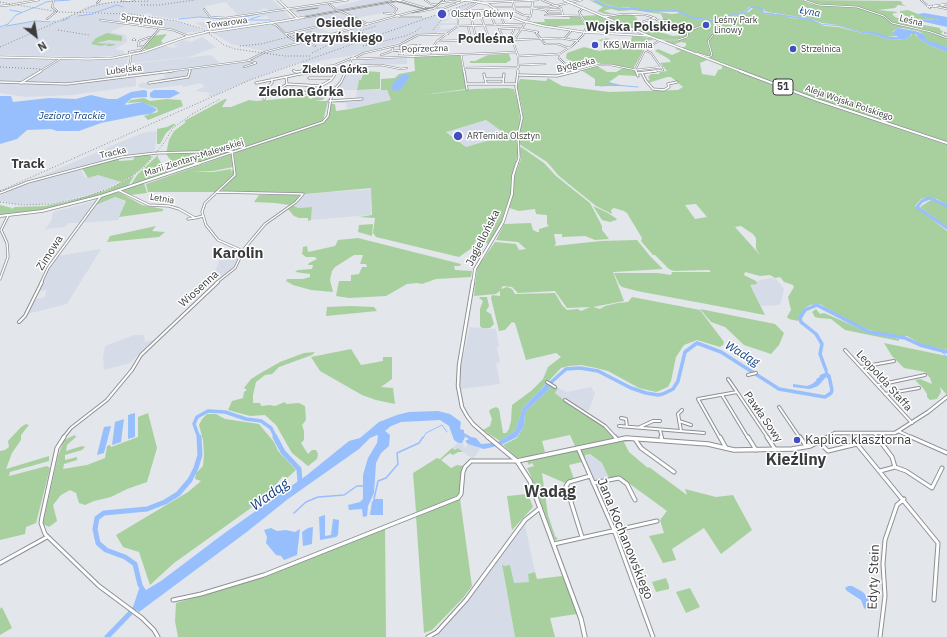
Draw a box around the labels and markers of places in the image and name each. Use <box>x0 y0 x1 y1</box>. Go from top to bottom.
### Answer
marker: Olsztyn Główny <box>436 8 448 20</box>
place label: Olsztyn Główny <box>451 9 513 19</box>
place label: Leśny Park Linowy <box>714 15 758 36</box>
marker: Leśny Park Linowy <box>701 20 711 30</box>
marker: KKS Warmia <box>590 40 600 50</box>
place label: KKS Warmia <box>603 40 653 50</box>
marker: Strzelnica <box>788 44 798 54</box>
place label: Strzelnica <box>801 44 841 54</box>
marker: ARTemida Olsztyn <box>452 130 464 142</box>
place label: ARTemida Olsztyn <box>467 131 540 141</box>
place label: Kaplica klasztorna <box>805 432 911 448</box>
marker: Kaplica klasztorna <box>792 435 802 445</box>

